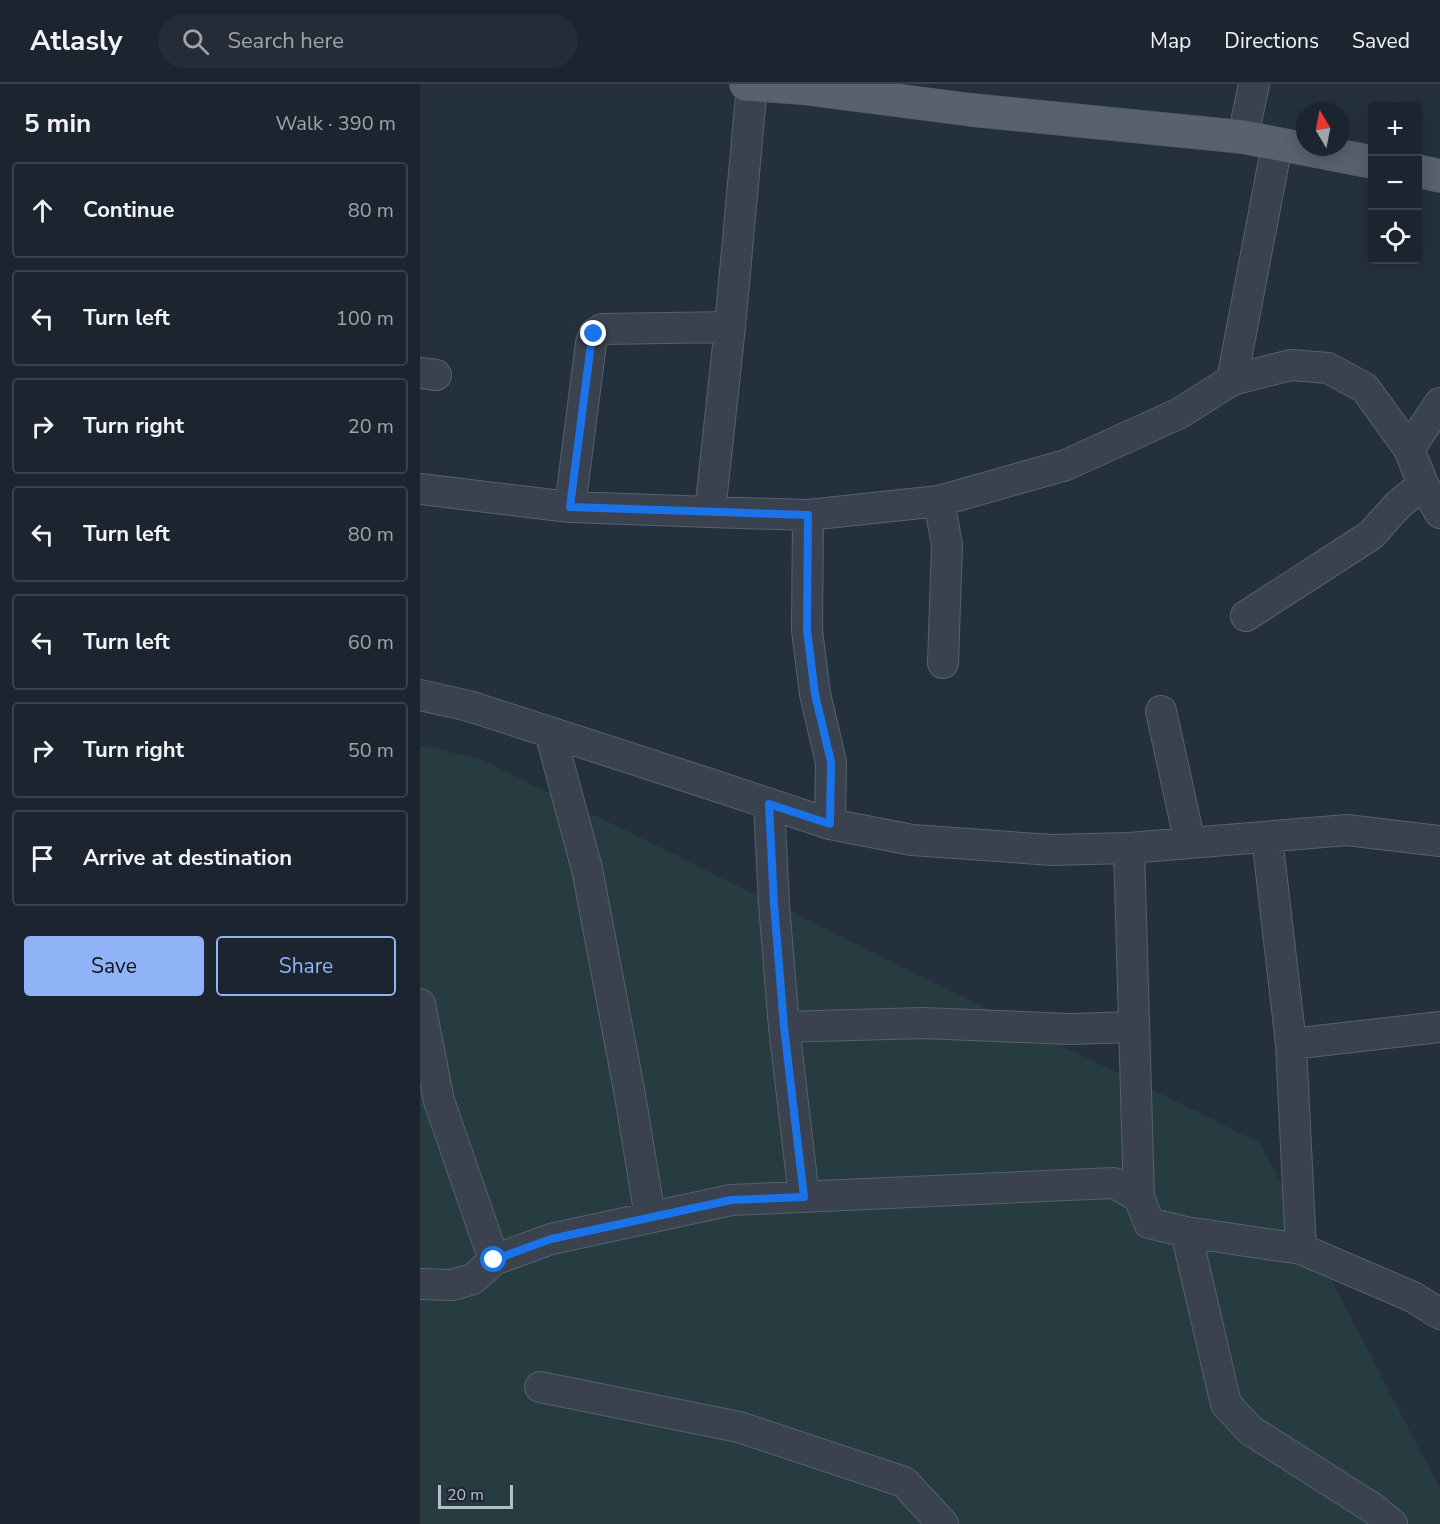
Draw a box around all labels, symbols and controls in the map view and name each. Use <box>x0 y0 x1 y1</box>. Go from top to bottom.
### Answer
search box <box>158 14 578 68</box>
text: Atlasly <box>30 22 122 60</box>
icon: search <box>179 25 212 58</box>
text: Search here <box>227 26 344 56</box>
text: Map <box>1150 27 1191 55</box>
text: Directions <box>1224 27 1319 55</box>
text: Saved <box>1352 27 1410 55</box>
north arrow <box>1296 102 1350 156</box>
map controls <box>1368 102 1422 264</box>
button: + <box>1368 102 1422 156</box>
text: 5 min <box>24 106 91 141</box>
text: Walk · 390 m <box>276 110 396 137</box>
button: − <box>1368 156 1422 210</box>
icon: ahead <box>26 194 59 227</box>
text: Continue <box>83 195 174 225</box>
text: 80 m <box>348 197 394 224</box>
button: locate <box>1368 210 1422 264</box>
icon: left <box>26 302 59 335</box>
text: Turn left <box>83 303 170 333</box>
text: 100 m <box>336 305 394 332</box>
route end <box>580 320 606 346</box>
icon: right <box>26 410 59 443</box>
text: Turn right <box>83 411 184 441</box>
text: 20 m <box>348 413 394 440</box>
icon: left <box>26 518 59 551</box>
text: Turn left <box>83 519 170 549</box>
text: 80 m <box>348 521 394 548</box>
icon: left <box>26 626 59 659</box>
text: Turn left <box>83 627 170 657</box>
text: 60 m <box>348 629 394 656</box>
icon: right <box>26 734 59 767</box>
text: Turn right <box>83 735 184 765</box>
text: 50 m <box>348 737 394 764</box>
icon: arrive <box>26 842 59 875</box>
text: Arrive at destination <box>83 843 292 873</box>
button: Save <box>24 936 204 996</box>
button: Share <box>216 936 396 996</box>
route start <box>480 1246 506 1272</box>
scale bar <box>438 1482 513 1510</box>
text: 20 m <box>447 1484 484 1506</box>

